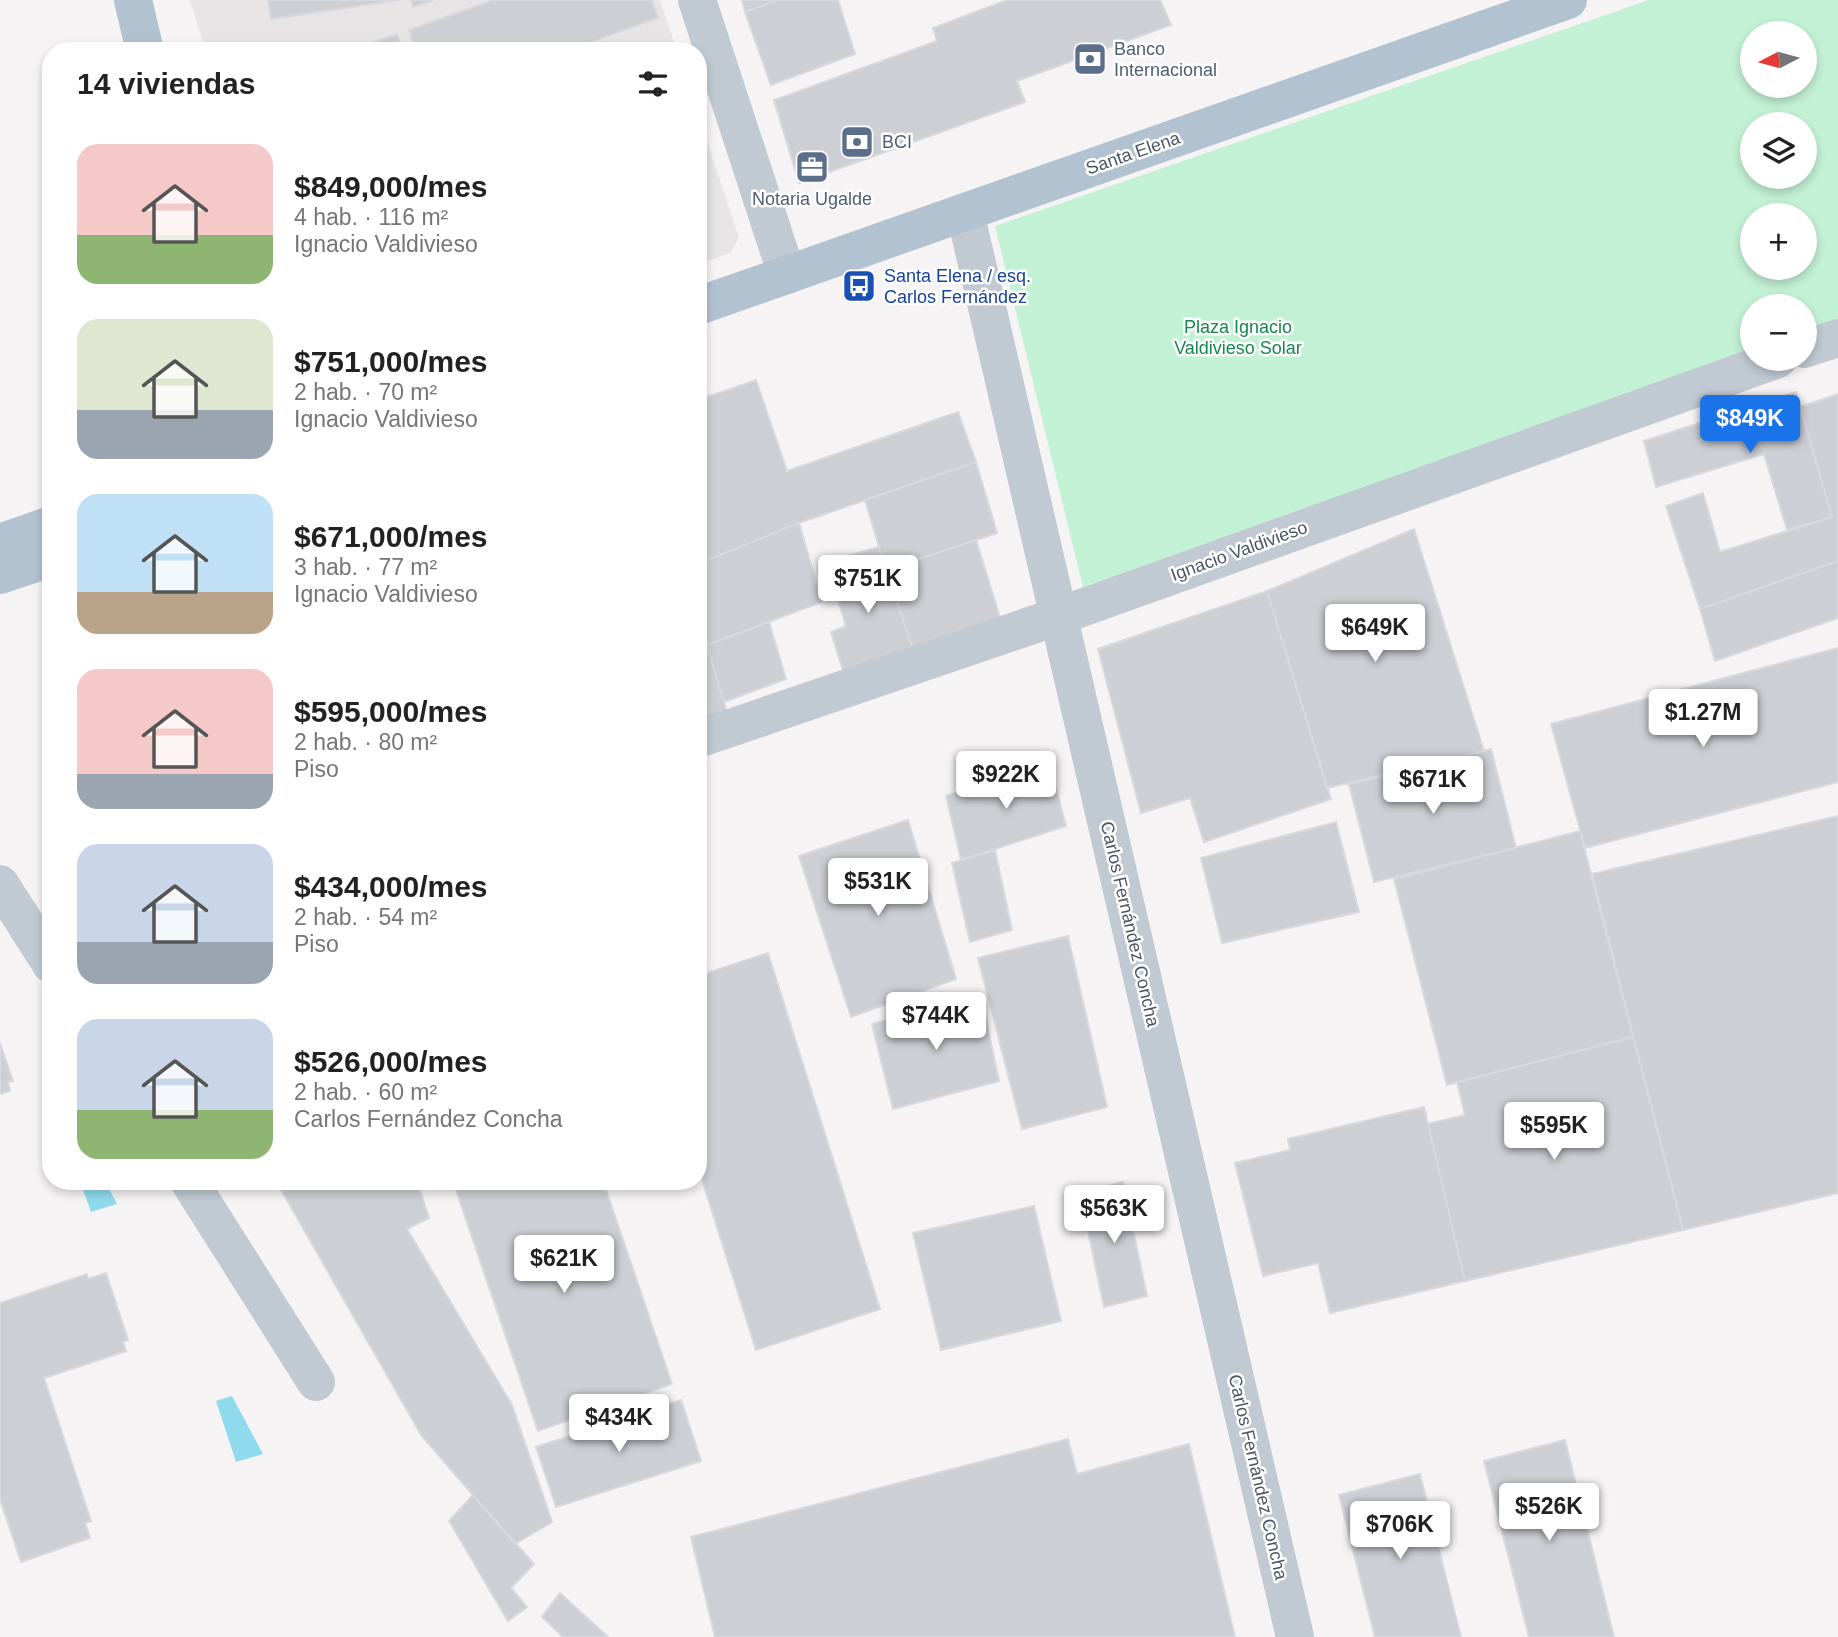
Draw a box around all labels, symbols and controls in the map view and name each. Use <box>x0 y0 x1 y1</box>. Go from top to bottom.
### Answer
north arrow <box>1740 21 1816 98</box>
map controls <box>1740 21 1817 371</box>
place label: Banco Internacional <box>1114 39 1217 80</box>
bank icon: Banco Internacional <box>1071 40 1109 78</box>
icon: filters <box>634 65 672 103</box>
text: 14 viviendas <box>77 67 255 100</box>
button: layers <box>1740 112 1817 189</box>
bank icon: BCI <box>838 123 876 161</box>
street label: Santa Elena <box>1083 127 1184 178</box>
place label: BCI <box>882 132 912 152</box>
office icon: Notaria Ugalde <box>793 148 831 186</box>
text: $849,000/mes <box>294 170 488 203</box>
icon: home <box>133 172 217 256</box>
place label: Notaria Ugalde <box>752 189 872 209</box>
button: + <box>1740 203 1817 280</box>
text: 4 hab. · 116 m² <box>294 204 448 230</box>
text: Ignacio Valdivieso <box>294 231 478 257</box>
place label: Santa Elena / esq. Carlos Fernández <box>884 266 1031 307</box>
bus stop icon: Santa Elena / esq. Carlos Fernández <box>840 267 878 305</box>
button: − <box>1740 294 1817 371</box>
park label: Plaza Ignacio Valdivieso Solar <box>1174 317 1302 358</box>
text: $751,000/mes <box>294 345 488 378</box>
icon: home <box>133 347 217 431</box>
text: 2 hab. · 70 m² <box>294 379 437 405</box>
pin: $849K <box>1701 396 1799 455</box>
text: $849K <box>1716 405 1784 431</box>
text: Ignacio Valdivieso <box>294 406 478 432</box>
street label: Ignacio Valdivieso <box>1168 517 1310 585</box>
text: $671,000/mes <box>294 520 488 553</box>
icon: home <box>133 522 217 606</box>
text: 3 hab. · 77 m² <box>294 554 437 580</box>
pin: $751K <box>819 556 917 615</box>
text: $751K <box>834 565 902 591</box>
text: Ignacio Valdivieso <box>294 581 478 607</box>
pin: $649K <box>1326 604 1424 664</box>
text: $649K <box>1341 614 1409 640</box>
pin: $1.27M <box>1646 690 1760 749</box>
text: $595,000/mes <box>294 695 488 728</box>
icon: home <box>133 697 217 781</box>
text: $1.27M <box>1665 699 1741 725</box>
text: 2 hab. · 80 m² <box>294 729 437 755</box>
pin: $922K <box>957 752 1055 811</box>
text: Piso <box>294 756 339 782</box>
pin: $671K <box>1384 756 1482 816</box>
text: $922K <box>972 761 1040 787</box>
text: $671K <box>1399 766 1467 792</box>
street label: Carlos Fernández Concha <box>1097 819 1164 1030</box>
pin: $531K <box>829 858 927 918</box>
text: $531K <box>844 868 912 894</box>
text: $434,000/mes <box>294 870 488 903</box>
icon: home <box>133 872 217 956</box>
text: 2 hab. · 54 m² <box>294 904 437 930</box>
text: Piso <box>294 931 339 957</box>
pin: $744K <box>887 992 985 1052</box>
text: $744K <box>902 1002 970 1028</box>
text: $526,000/mes <box>294 1045 488 1078</box>
icon: home <box>133 1047 217 1131</box>
text: 2 hab. · 60 m² <box>294 1079 437 1105</box>
pin: $595K <box>1505 1102 1603 1162</box>
text: Carlos Fernández Concha <box>294 1106 562 1132</box>
text: $595K <box>1520 1112 1588 1138</box>
pin: $563K <box>1065 1186 1163 1245</box>
text: $563K <box>1080 1195 1148 1221</box>
pin: $621K <box>515 1236 613 1295</box>
text: $621K <box>530 1245 598 1271</box>
street label: Carlos Fernández Concha <box>1225 1372 1292 1583</box>
pin: $434K <box>570 1394 668 1454</box>
text: $434K <box>585 1404 653 1430</box>
pin: $526K <box>1500 1484 1598 1543</box>
text: $526K <box>1515 1493 1583 1519</box>
pin: $706K <box>1351 1502 1449 1561</box>
text: $706K <box>1366 1511 1434 1537</box>

